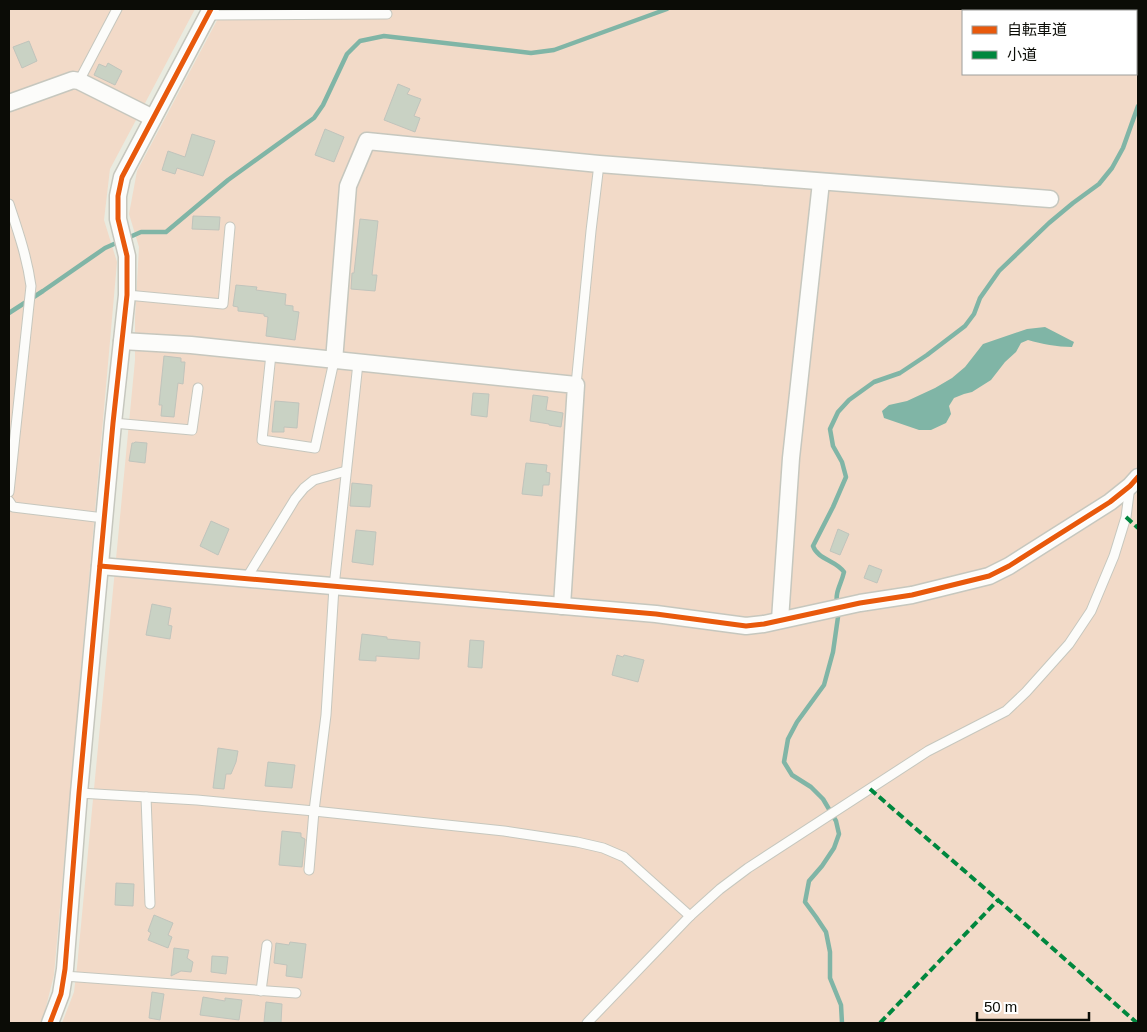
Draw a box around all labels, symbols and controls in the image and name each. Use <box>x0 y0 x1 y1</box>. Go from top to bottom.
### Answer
legend <box>962 10 1137 75</box>
text: 自転車道 <box>1007 21 1067 38</box>
text: 小道 <box>1007 46 1037 63</box>
scale bar <box>977 990 1090 1022</box>
text: 50 m <box>984 998 1017 1015</box>

